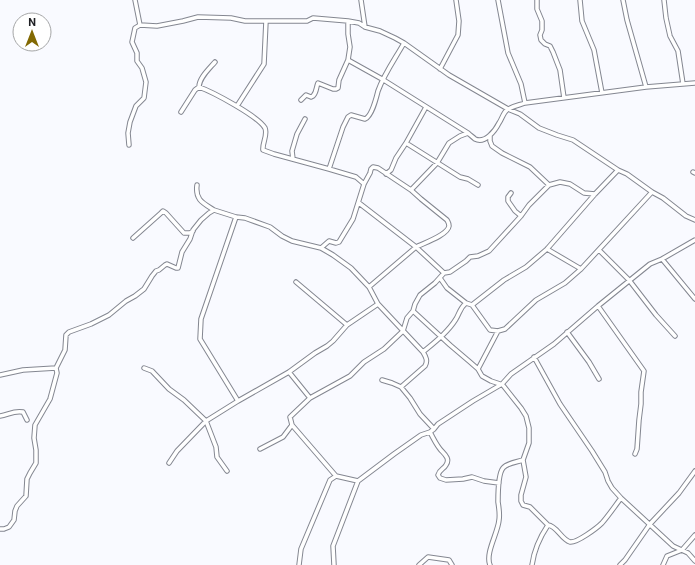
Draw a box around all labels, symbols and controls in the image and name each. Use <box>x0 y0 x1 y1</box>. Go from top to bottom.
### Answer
north arrow <box>12 12 52 52</box>
text: N <box>28 16 36 29</box>

